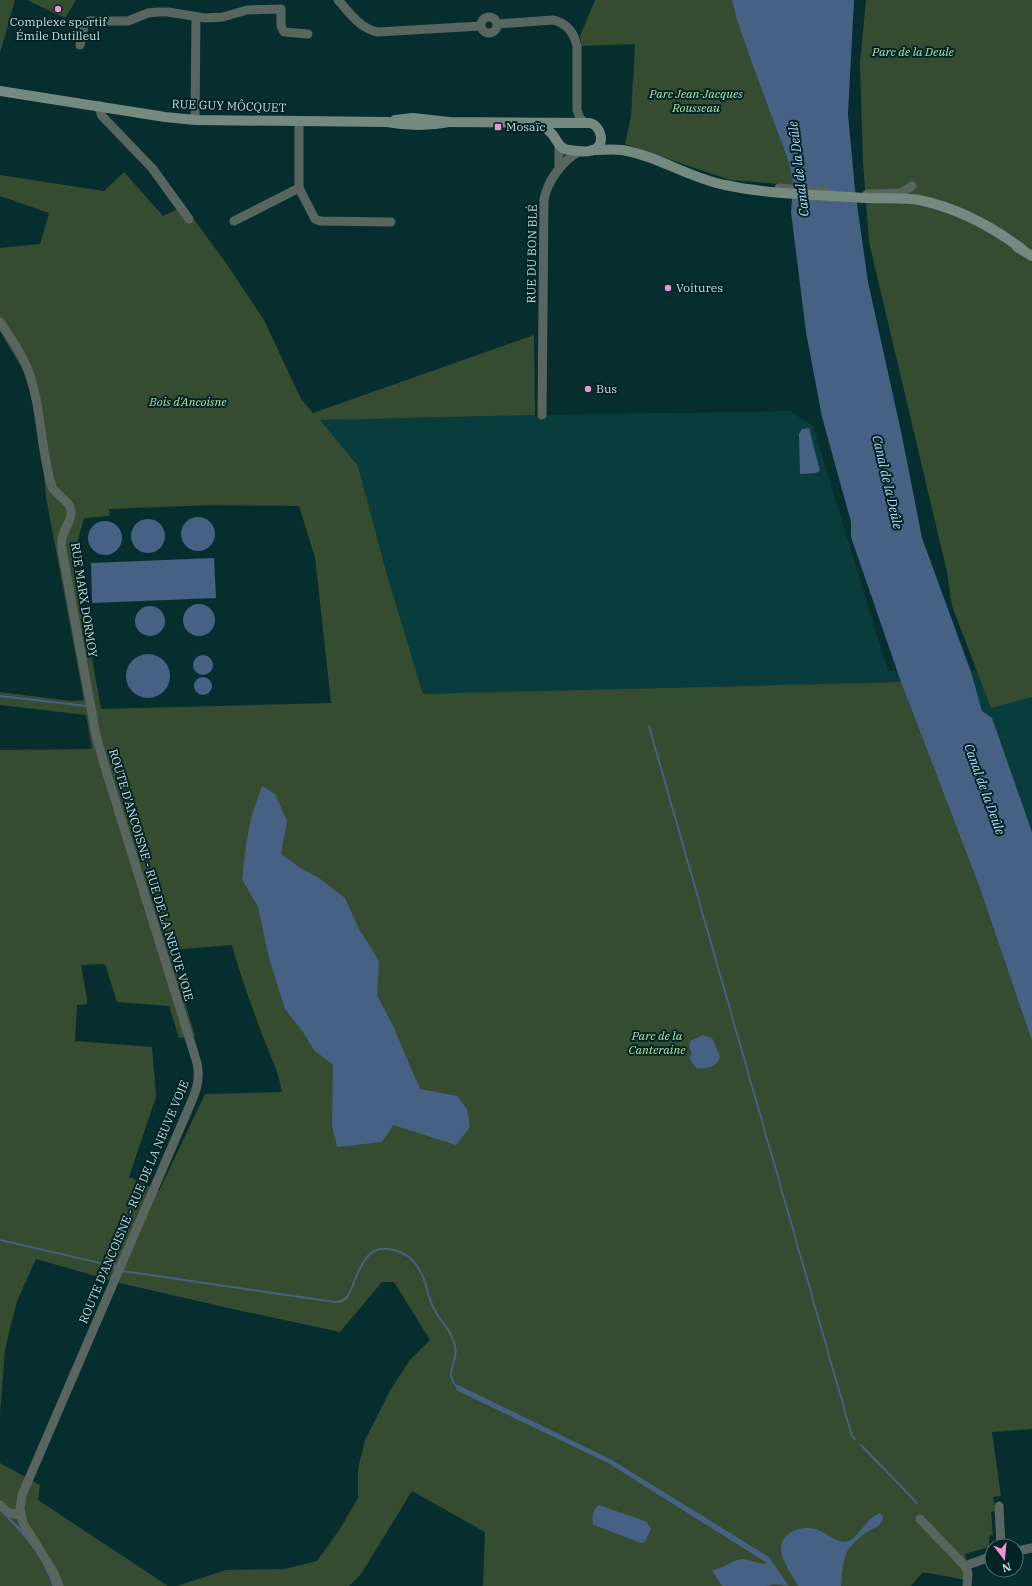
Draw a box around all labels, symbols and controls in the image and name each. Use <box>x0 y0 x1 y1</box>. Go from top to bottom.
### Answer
marker: Complexe sportif Émile Dutilleul <box>53 4 63 14</box>
place label: Complexe sportif Émile Dutilleul <box>10 14 107 43</box>
park label: Parc de la Deule <box>871 44 955 59</box>
park label: Parc Jean-Jacques Rousseau <box>648 86 743 115</box>
street label: RUE GUY MÔCQUET <box>171 96 287 115</box>
place label: Mosaïc <box>506 119 546 134</box>
water label: Canal de la Deûle <box>784 120 813 218</box>
marker: Mosaïc <box>493 122 503 132</box>
street label: RUE DU BON BLÉ <box>523 204 540 304</box>
place label: Voitures <box>676 280 723 295</box>
marker: Voitures <box>663 283 673 293</box>
place label: Bus <box>596 381 617 396</box>
marker: Bus <box>583 384 593 394</box>
park label: Bois d'Ancoisne <box>148 394 227 409</box>
water label: Canal de la Deûle <box>868 434 907 531</box>
street label: RUE MARX DORMOY <box>68 541 101 659</box>
water label: Canal de la Deûle <box>960 741 1009 837</box>
street label: ROUTE D'ANCOISNE - RUE DE LA NEUVE VOIE <box>106 747 197 1003</box>
park label: Parc de la Canteraine <box>628 1028 686 1057</box>
street label: ROUTE D'ANCOISNE - RUE DE LA NEUVE VOIE <box>75 1078 192 1326</box>
north arrow <box>984 1538 1024 1578</box>
text: N <box>1000 1560 1013 1576</box>

